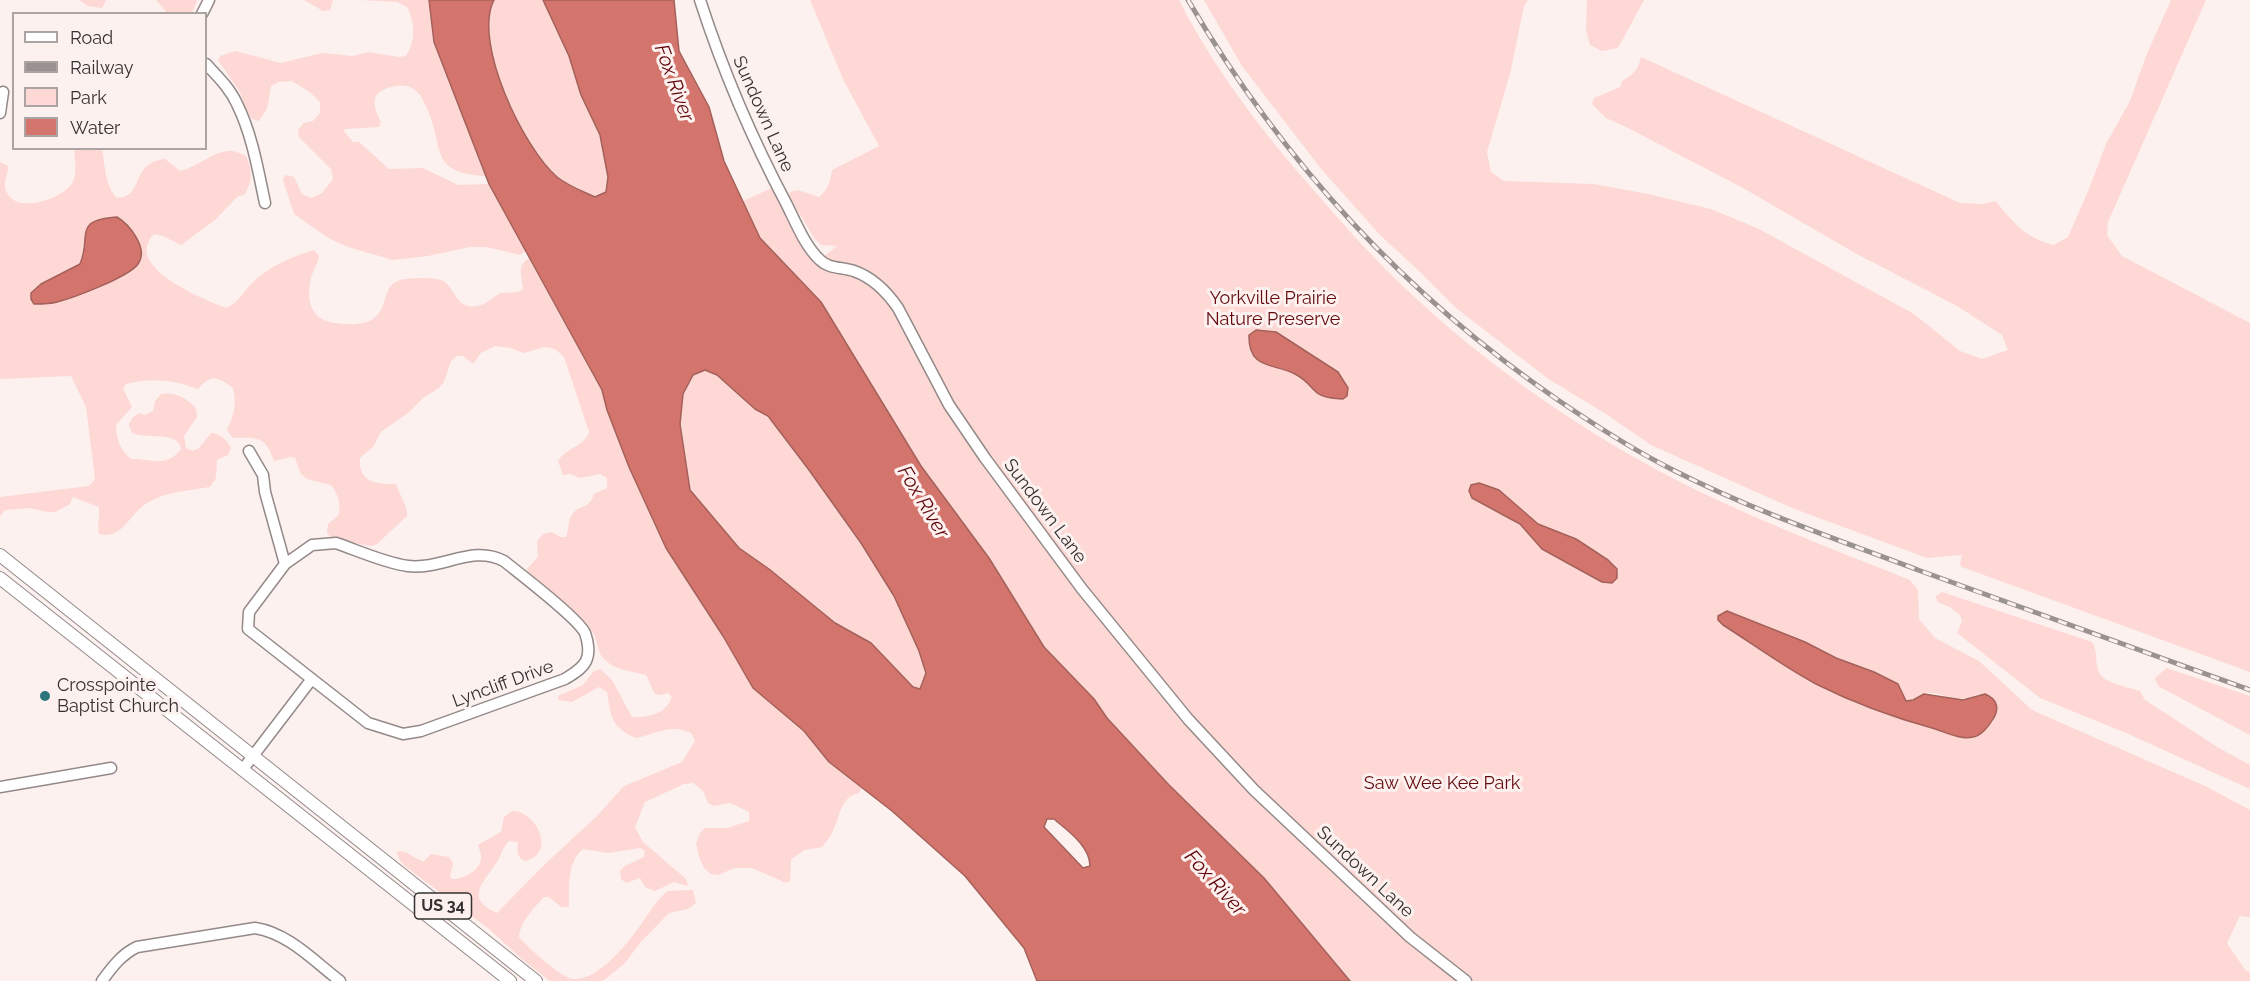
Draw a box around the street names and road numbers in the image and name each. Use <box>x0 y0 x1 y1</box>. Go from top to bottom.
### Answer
street label: Sundown Lane <box>728 53 798 175</box>
street label: Sundown Lane <box>999 455 1091 567</box>
street label: Lyncliff Drive <box>449 656 557 712</box>
street label: Sundown Lane <box>1312 822 1418 922</box>
road number: US 34 <box>414 893 472 919</box>

